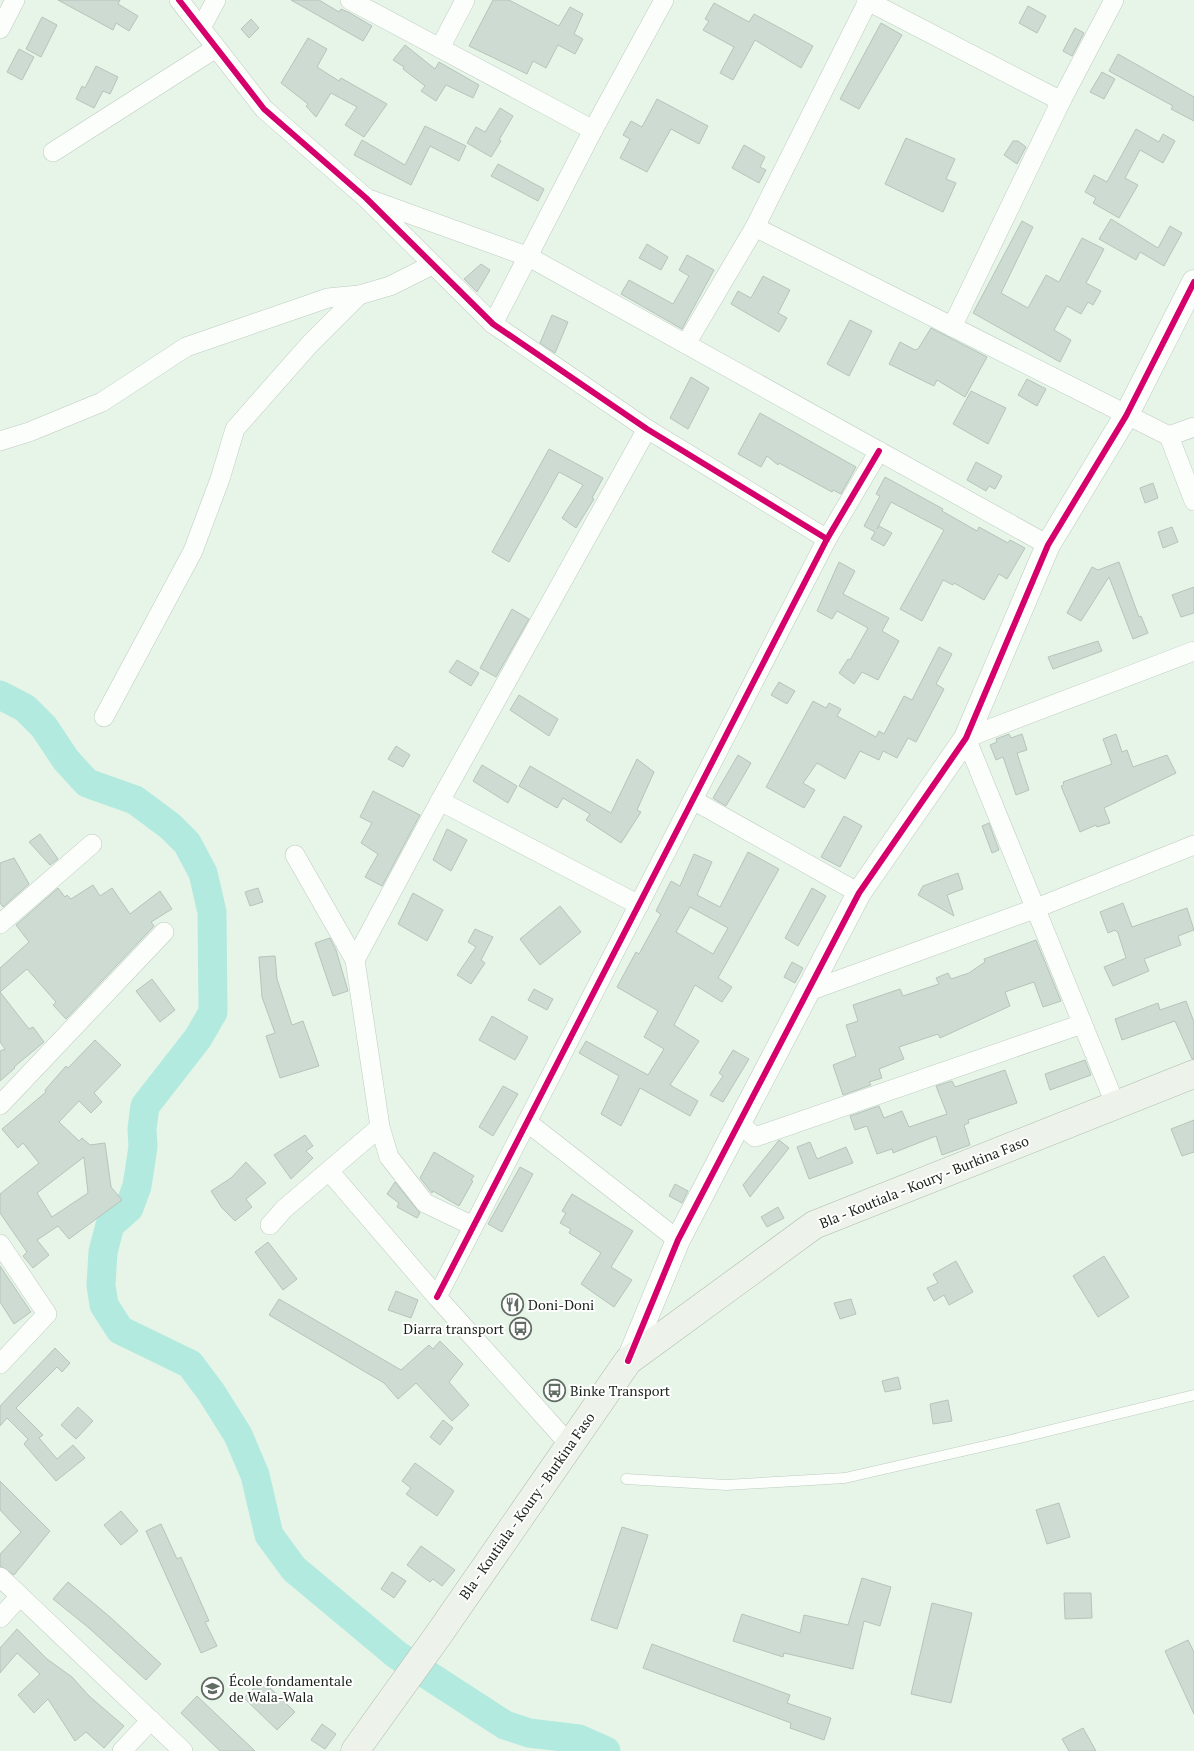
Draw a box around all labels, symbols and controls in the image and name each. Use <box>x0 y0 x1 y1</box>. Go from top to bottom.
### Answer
street label: Bla - Koutiala - Koury - Burkina Faso <box>816 1131 1032 1232</box>
restaurant icon: Doni-Doni <box>500 1293 524 1317</box>
place label: Doni-Doni <box>528 1295 594 1314</box>
bus stop icon: Diarra transport <box>508 1317 532 1341</box>
place label: Diarra transport <box>403 1319 505 1338</box>
bus stop icon: Binke Transport <box>542 1379 566 1403</box>
place label: Binke Transport <box>570 1381 671 1400</box>
street label: Bla - Koutiala - Koury - Burkina Faso <box>454 1408 599 1603</box>
place label: École fondamentale de Wala-Wala <box>229 1671 352 1706</box>
school or university icon: École fondamentale de Wala-Wala <box>201 1677 225 1701</box>

